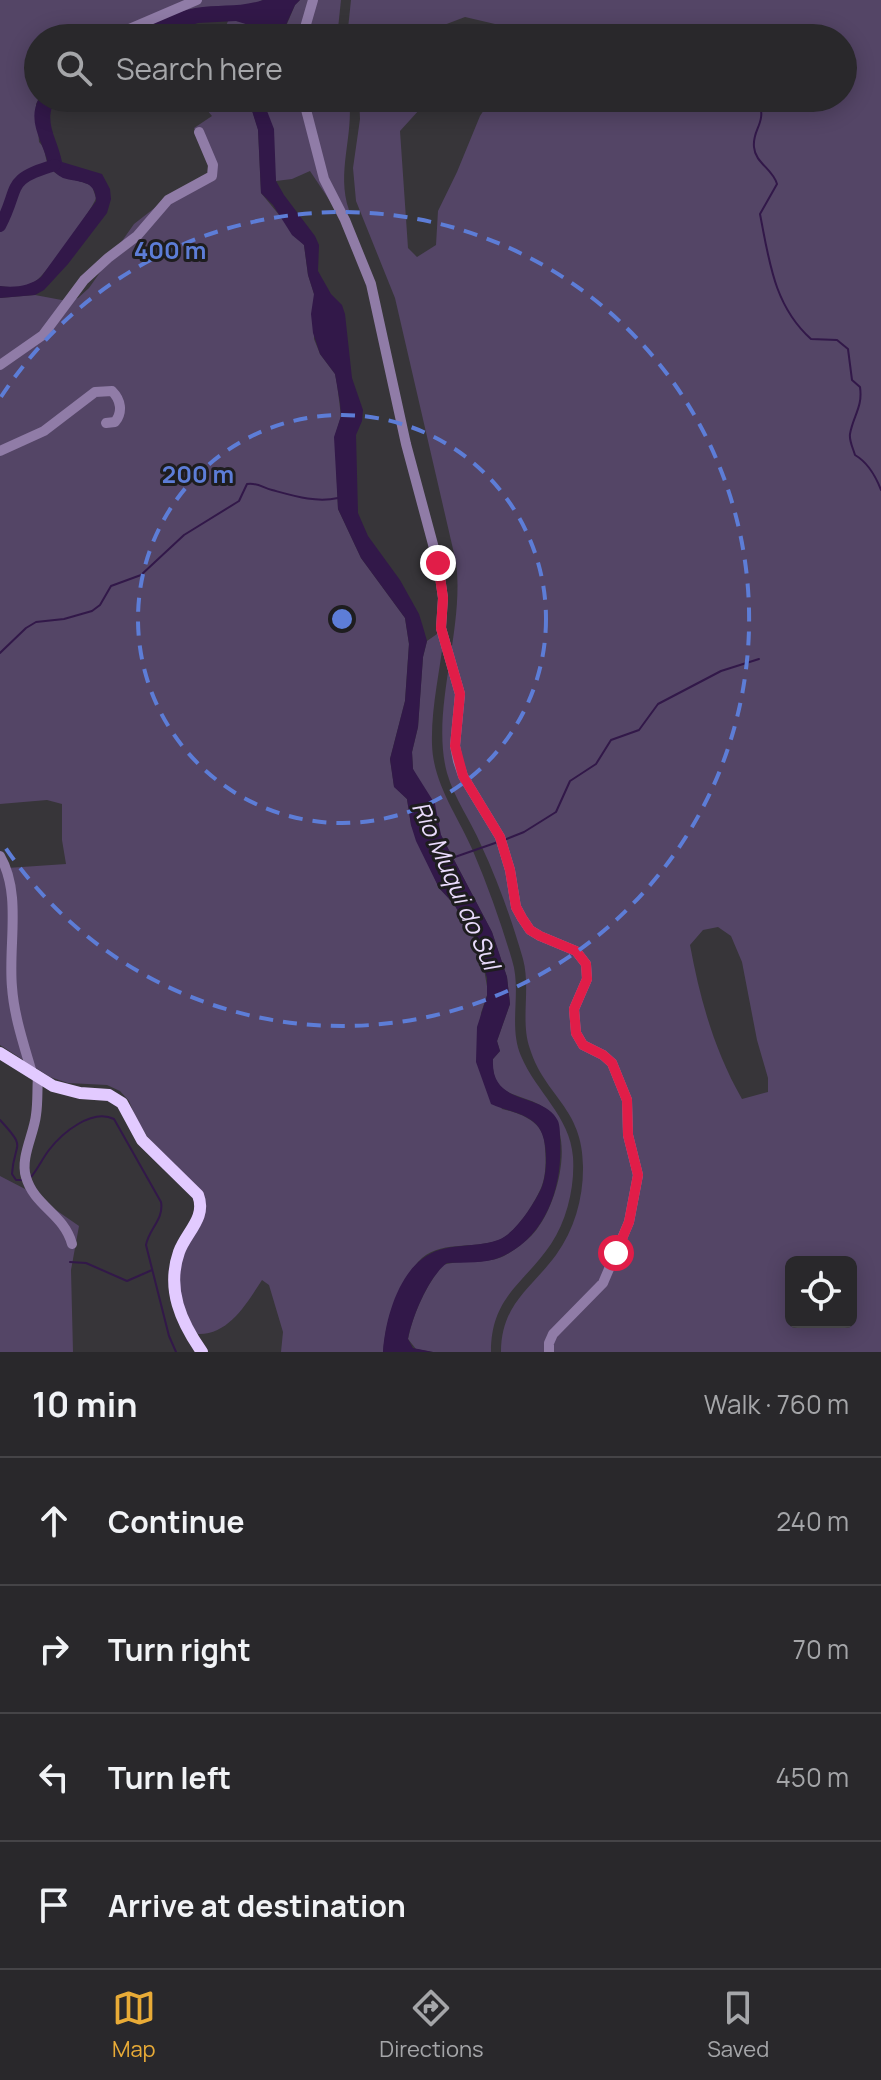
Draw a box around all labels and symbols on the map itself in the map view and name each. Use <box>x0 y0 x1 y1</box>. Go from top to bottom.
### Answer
text: 400 m <box>134 233 206 266</box>
text: 200 m <box>162 457 234 490</box>
route end <box>420 545 456 581</box>
centre of rings <box>328 605 356 633</box>
water label: Rio Muqui do Sul <box>405 796 510 977</box>
route start <box>598 1235 634 1271</box>

